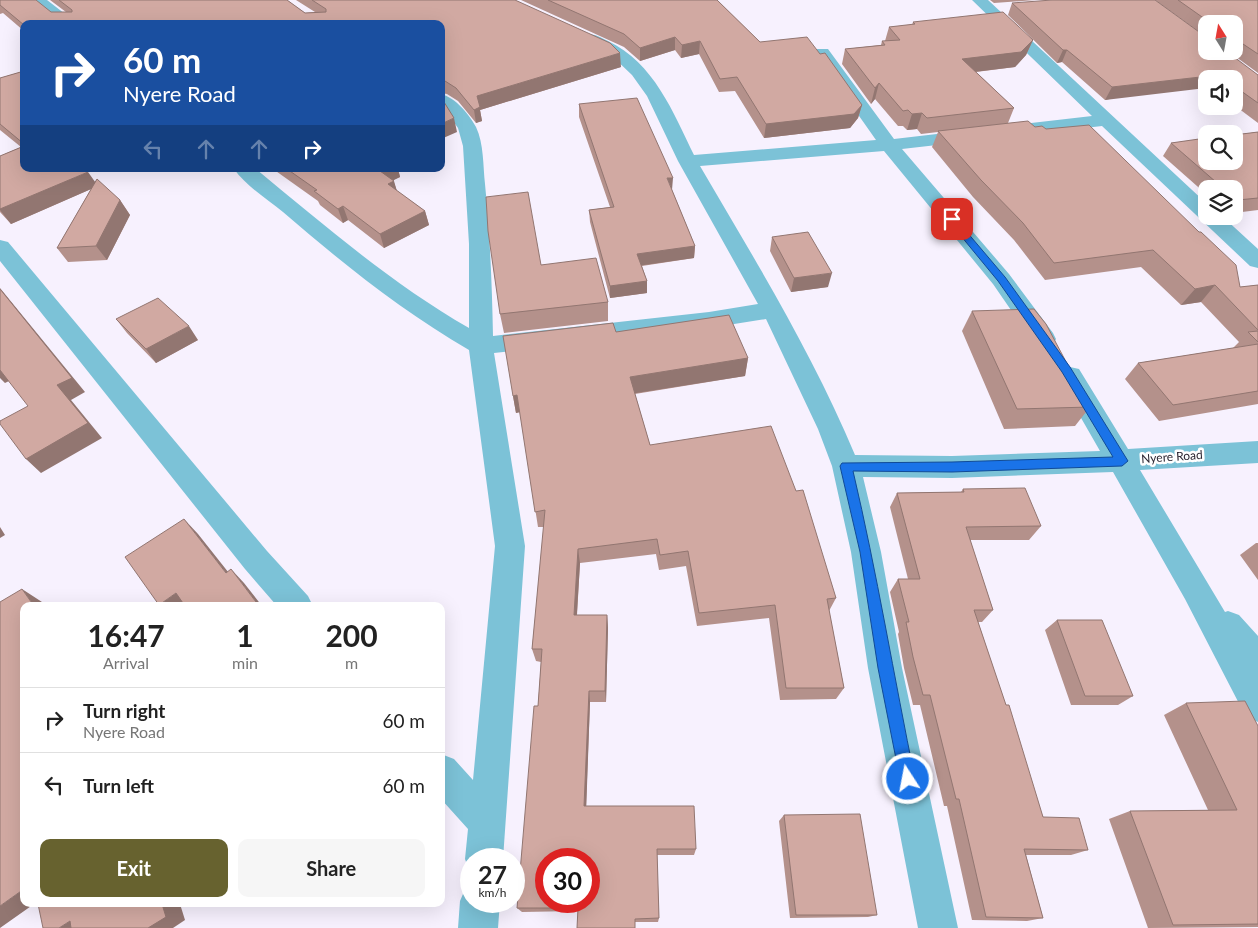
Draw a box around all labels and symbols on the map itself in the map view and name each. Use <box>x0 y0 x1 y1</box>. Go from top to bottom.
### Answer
north arrow <box>1198 15 1242 60</box>
pin <box>931 198 973 240</box>
street label: Nyere Road <box>1141 447 1203 466</box>
position arrow <box>881 752 933 804</box>
speed limit sign: 30 <box>535 848 600 913</box>

